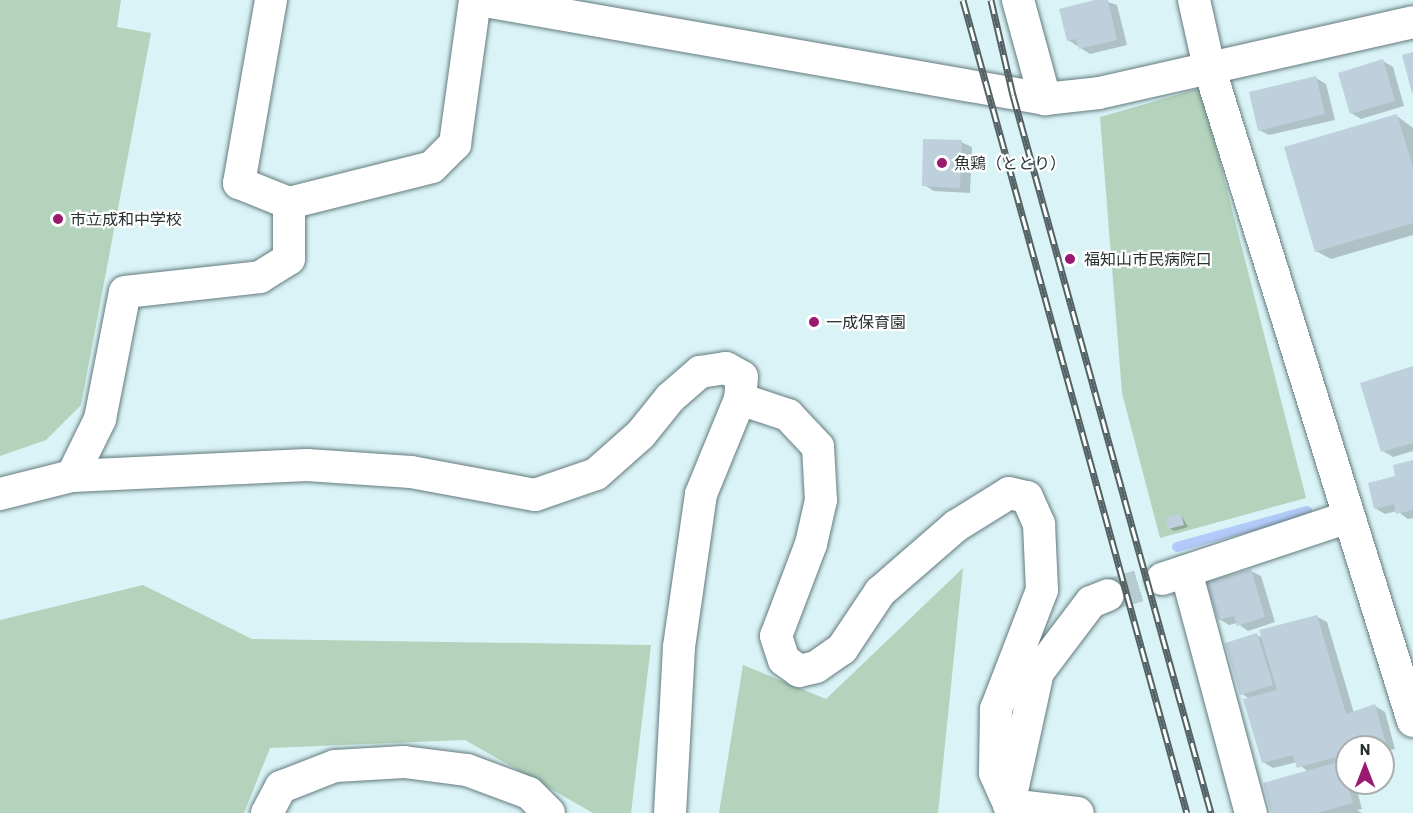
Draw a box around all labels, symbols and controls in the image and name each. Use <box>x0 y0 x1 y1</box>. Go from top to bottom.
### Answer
place label: 魚鶏（ととり） <box>954 153 1066 173</box>
marker: 魚鶏（ととり） <box>935 156 949 170</box>
place label: 市立成和中学校 <box>70 209 182 229</box>
marker: 市立成和中学校 <box>51 212 65 226</box>
place label: 福知山市民病院口 <box>1084 249 1212 269</box>
marker: 福知山市民病院口 <box>1061 250 1079 268</box>
place label: 一成保育園 <box>826 312 906 332</box>
marker: 一成保育園 <box>807 315 821 329</box>
north arrow <box>1335 735 1395 795</box>
text: N <box>1360 739 1370 758</box>

